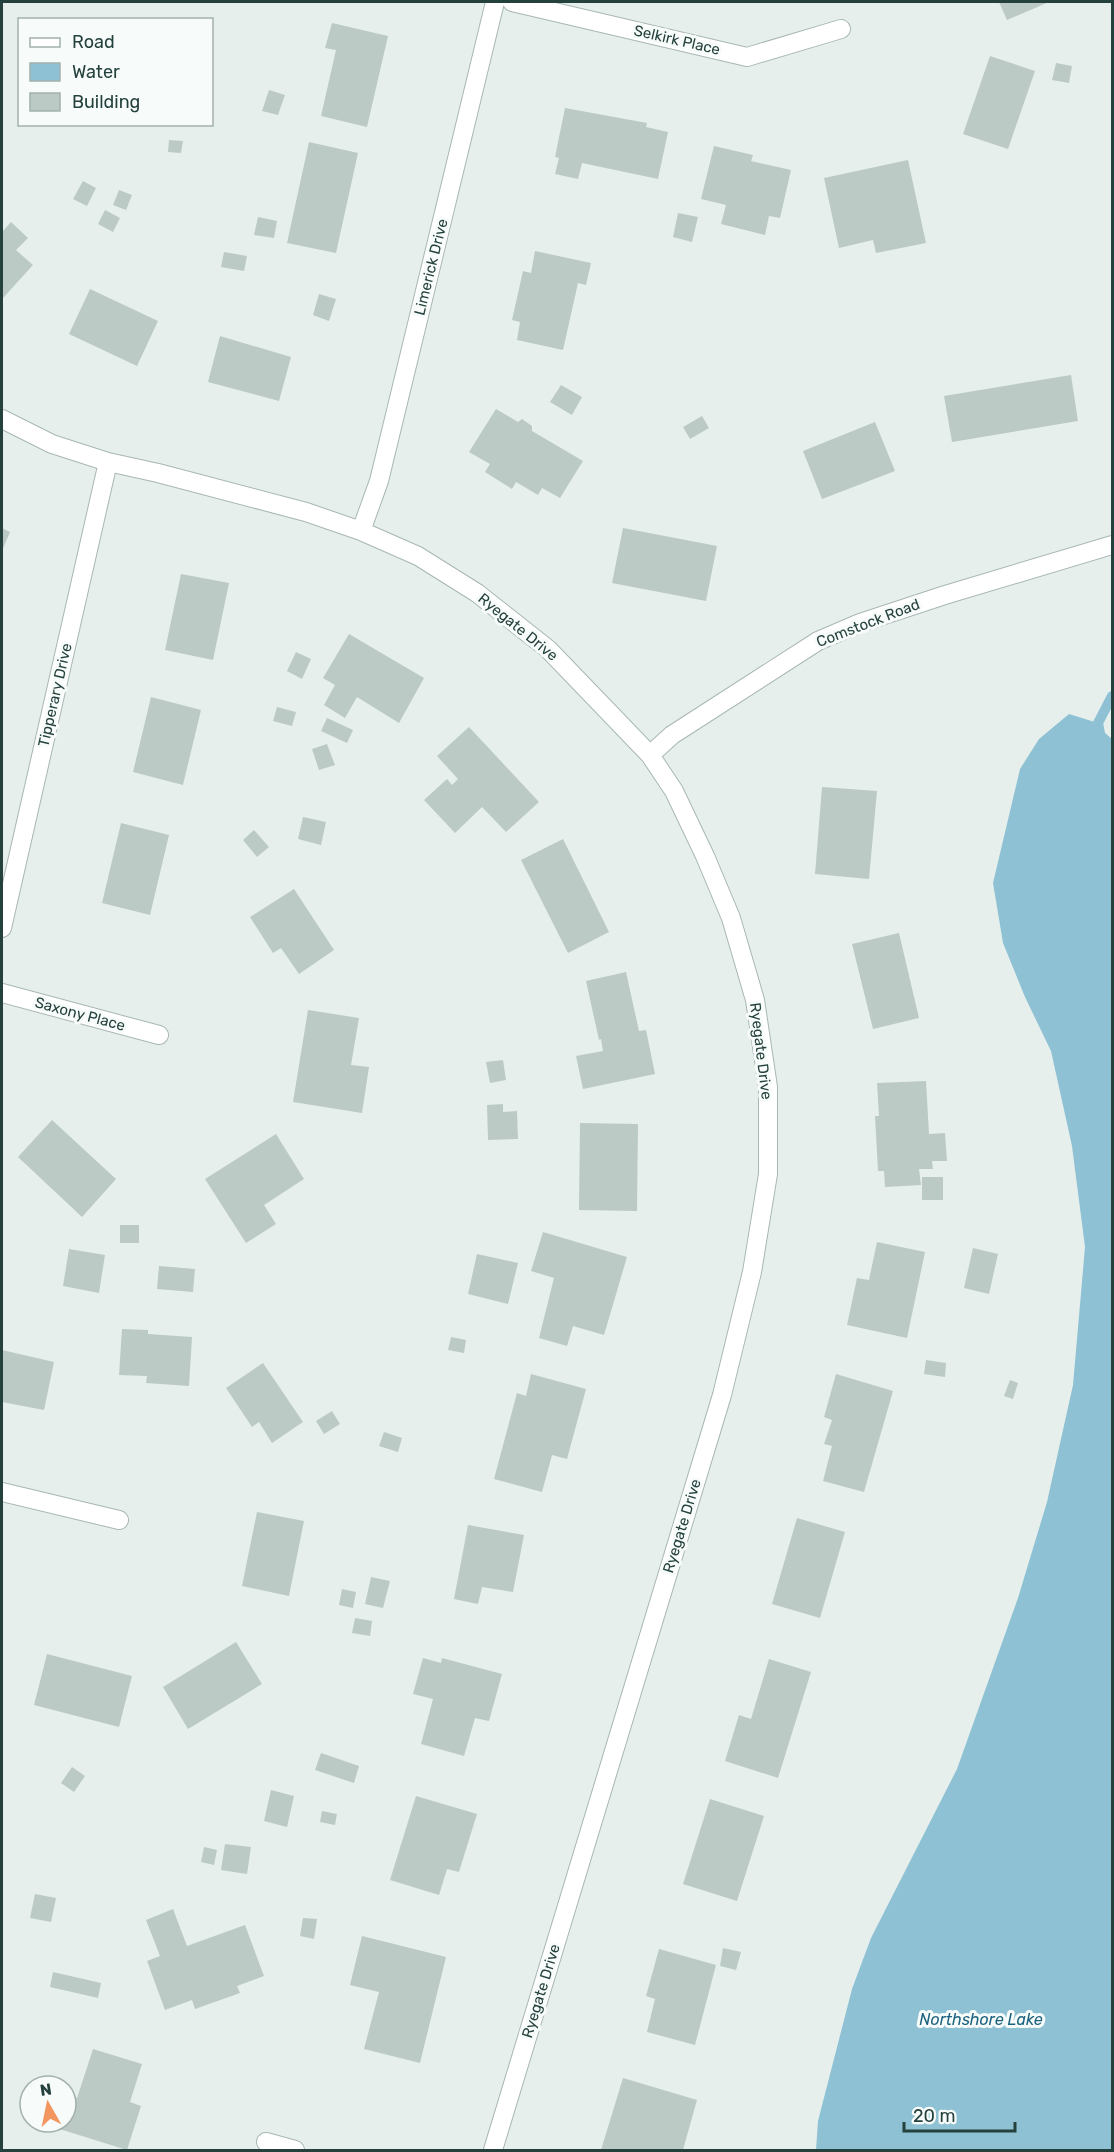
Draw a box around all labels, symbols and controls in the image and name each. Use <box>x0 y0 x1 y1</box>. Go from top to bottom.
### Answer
legend <box>18 18 213 126</box>
street label: Selkirk Place <box>632 21 722 59</box>
text: Road <box>72 31 115 53</box>
text: Water <box>72 61 120 83</box>
text: Building <box>72 91 140 113</box>
street label: Limerick Drive <box>410 217 452 317</box>
street label: Ryegate Drive <box>474 589 562 665</box>
street label: Comstock Road <box>814 595 922 651</box>
street label: Tipperary Drive <box>34 641 76 749</box>
street label: Saxony Place <box>33 993 127 1035</box>
street label: Ryegate Drive <box>746 1002 776 1100</box>
street label: Ryegate Drive <box>659 1477 705 1575</box>
street label: Ryegate Drive <box>518 1942 564 2040</box>
water label: Northshore Lake <box>919 2010 1043 2029</box>
north arrow <box>18 2074 78 2134</box>
text: N <box>39 2079 53 2100</box>
scale bar <box>904 2095 1015 2133</box>
text: 20 m <box>913 2105 955 2127</box>

